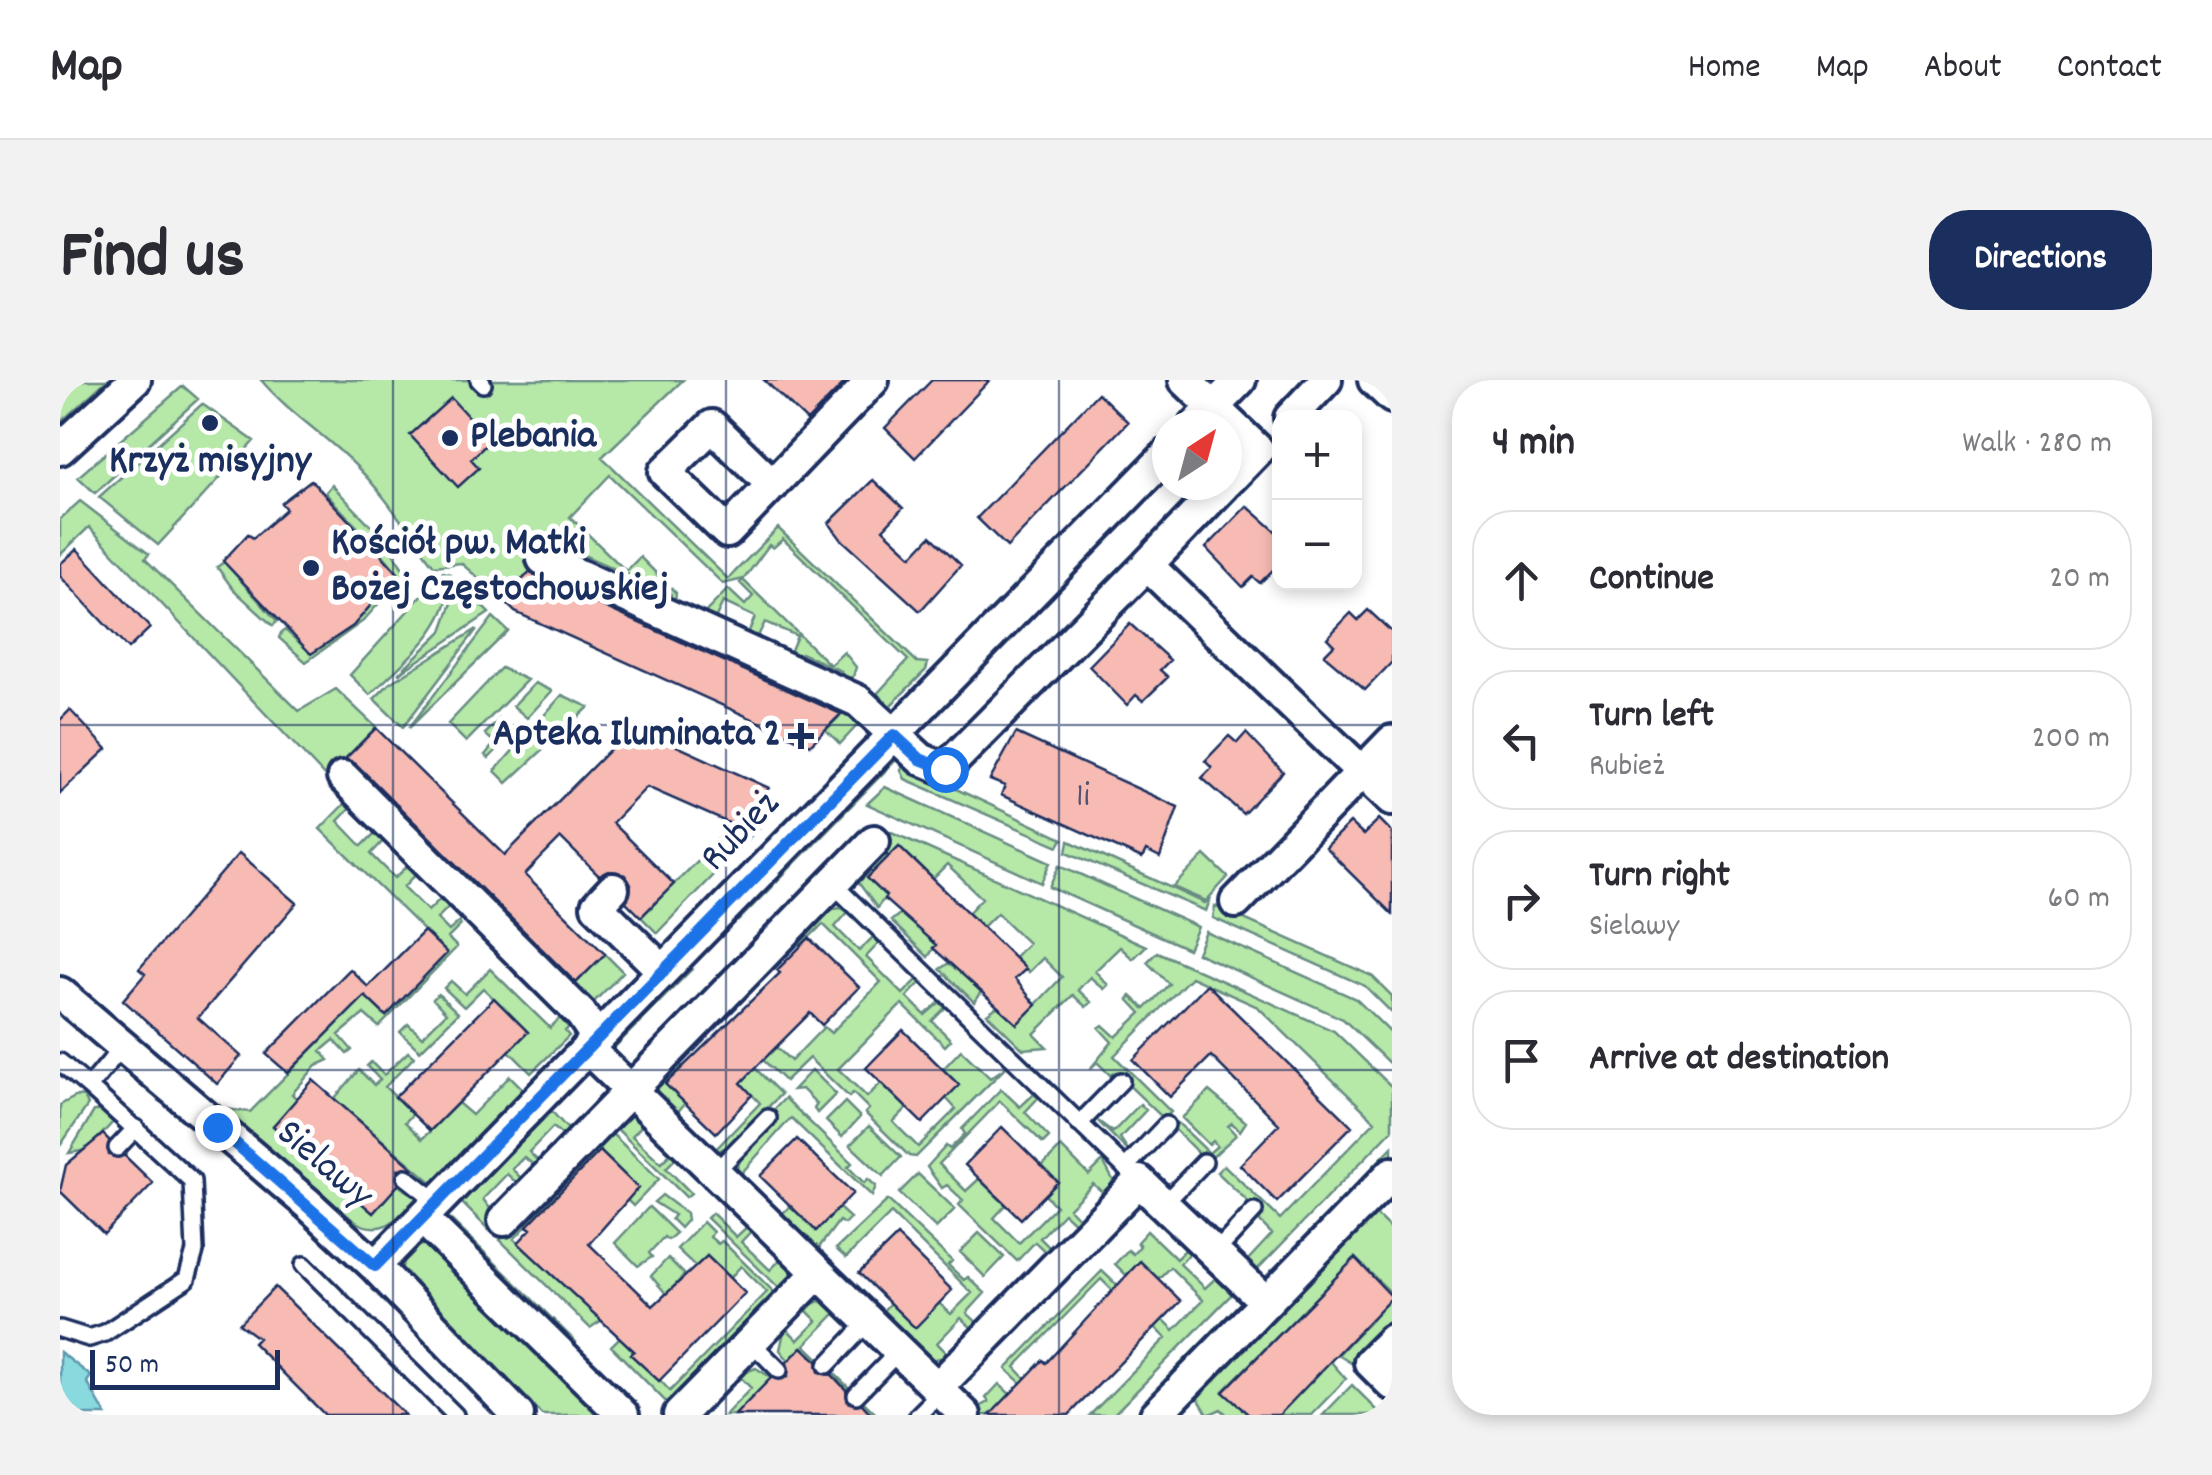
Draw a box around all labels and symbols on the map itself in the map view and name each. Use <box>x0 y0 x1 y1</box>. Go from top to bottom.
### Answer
place label: Plebania <box>470 410 597 467</box>
north arrow <box>1152 410 1242 500</box>
marker: Krzyż misyjny <box>199 412 221 434</box>
marker: Plebania <box>439 427 461 449</box>
place label: Krzyż misyjny <box>109 435 313 492</box>
place label: Kościół pw. Matki Bożej Częstochowskiej <box>331 517 669 620</box>
marker: Kościół pw. Matki Bożej Częstochowskiej <box>300 557 322 579</box>
place label: Apteka Iluminata 2 <box>493 708 781 765</box>
marker: Apteka Iluminata 2 <box>790 725 812 747</box>
route start <box>923 747 969 793</box>
house number: 1i <box>1076 773 1090 823</box>
street label: Rubież <box>689 779 795 887</box>
route end <box>195 1105 241 1151</box>
street label: Sielawy <box>262 1107 385 1225</box>
scale bar <box>90 1345 280 1390</box>

